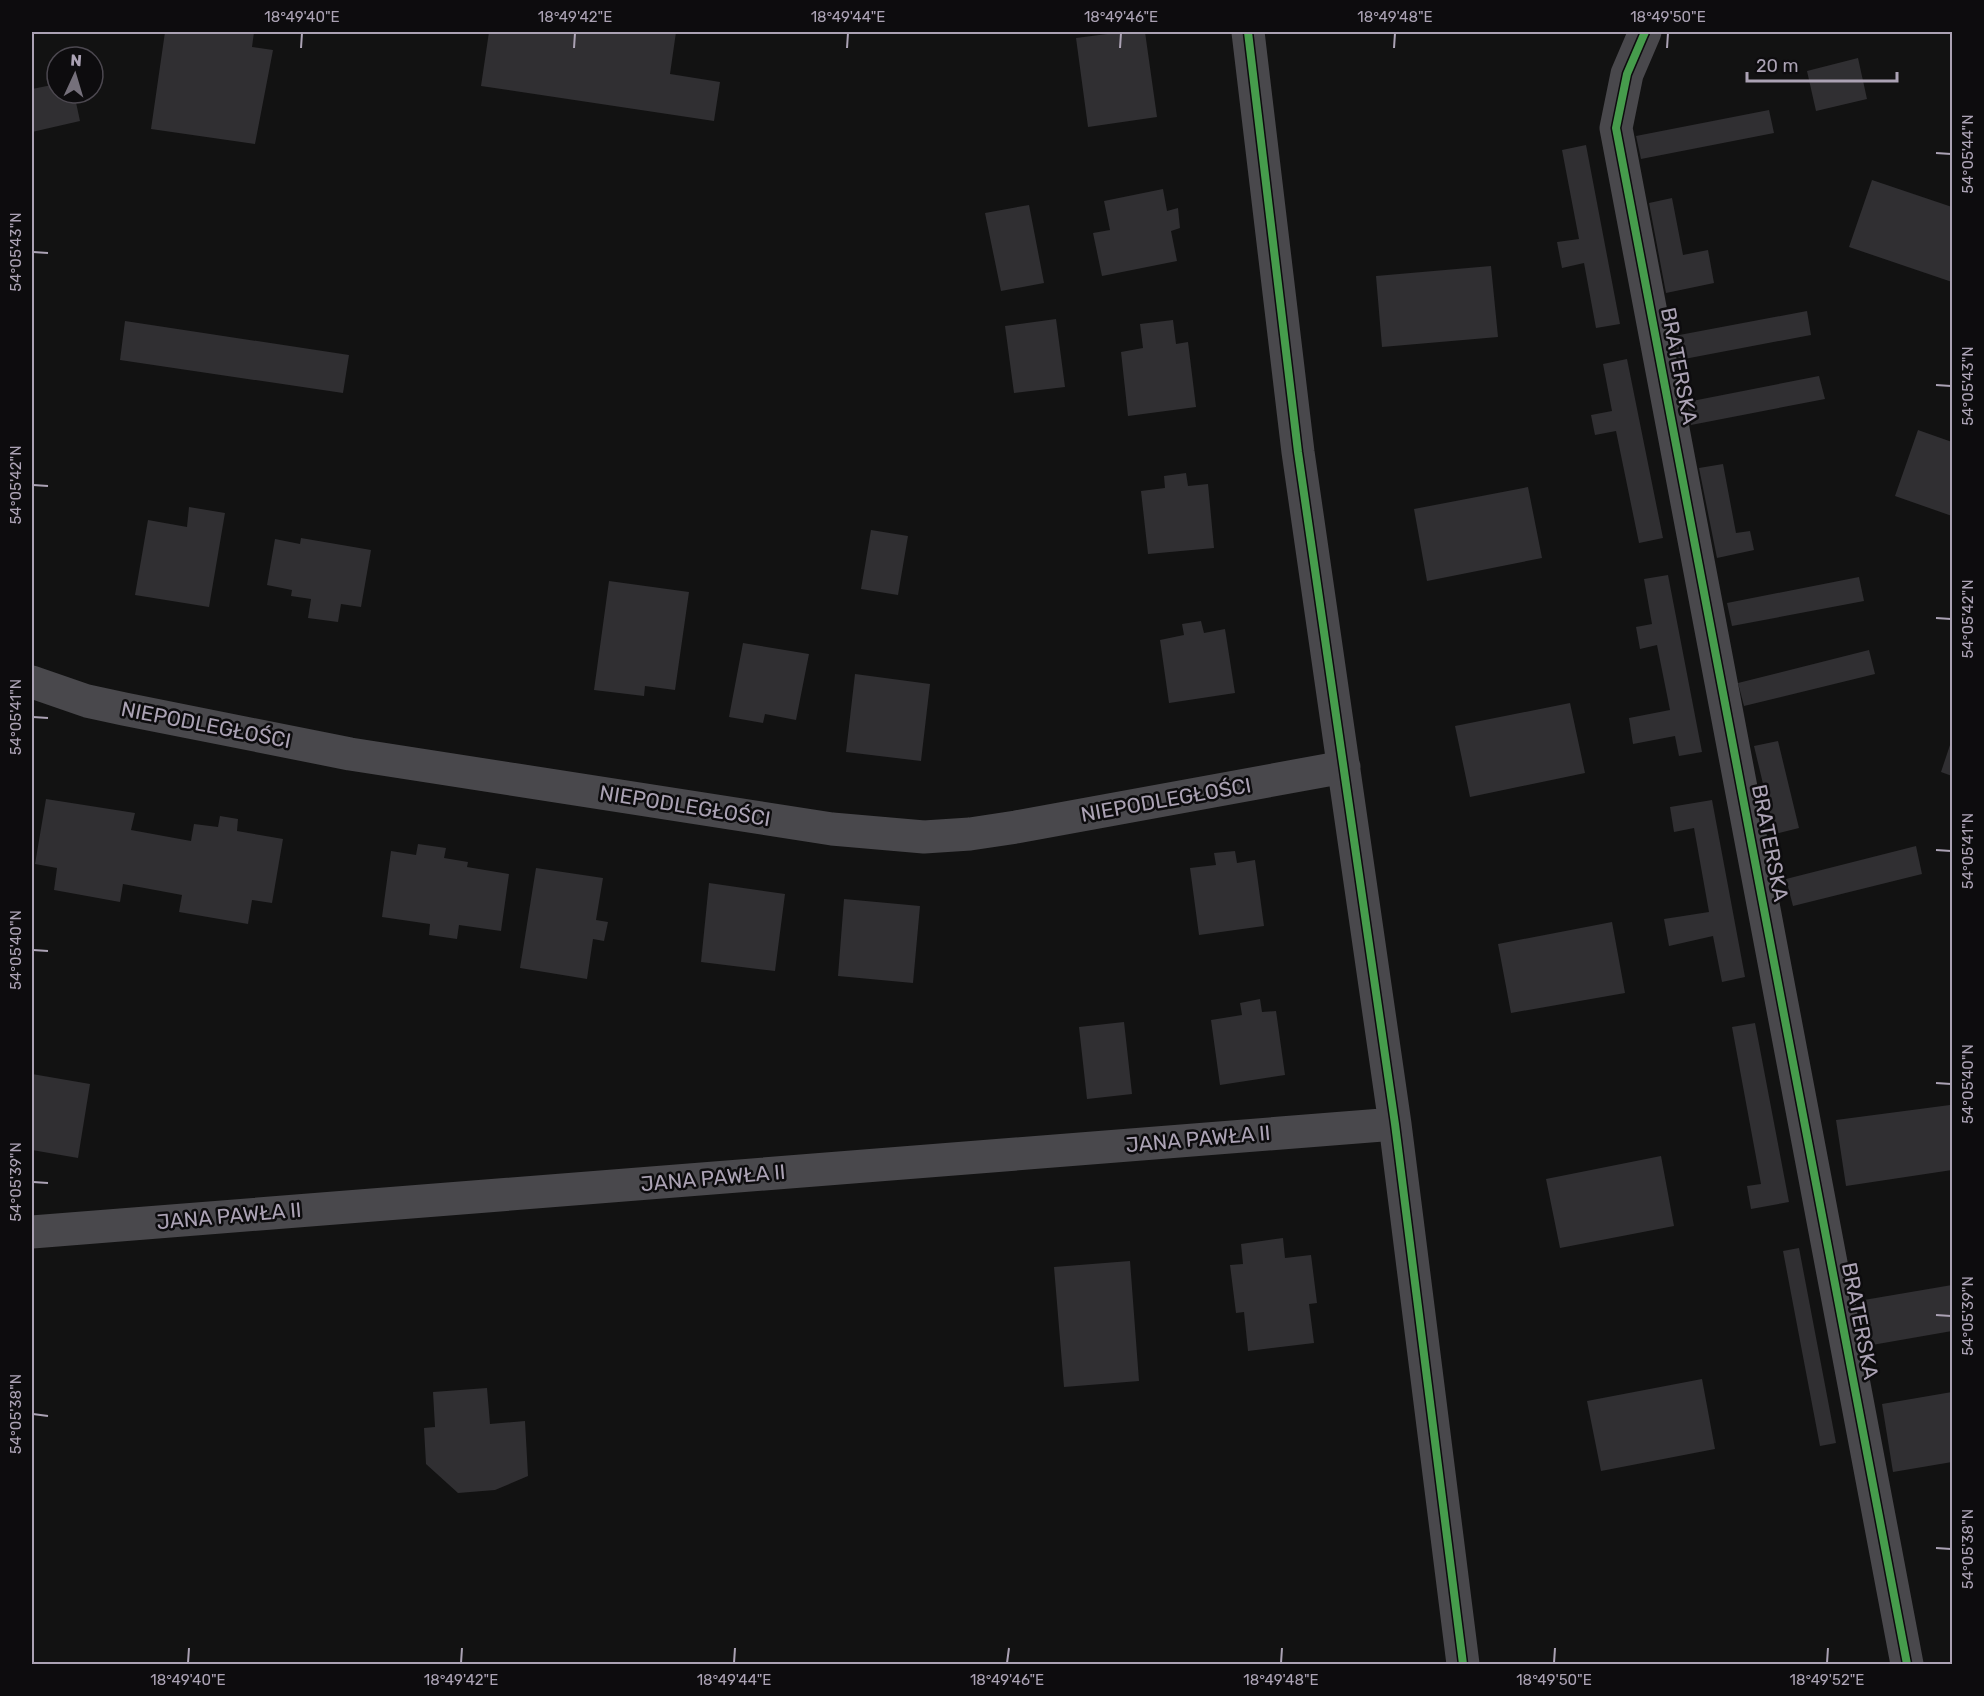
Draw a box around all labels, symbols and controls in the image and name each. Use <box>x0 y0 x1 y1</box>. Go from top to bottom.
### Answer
text: 18°49'40"E <box>264 8 340 26</box>
text: 18°49'42"E <box>538 8 612 26</box>
text: 18°49'44"E <box>811 8 885 26</box>
text: 18°49'46"E <box>1084 8 1158 26</box>
text: 18°49'48"E <box>1357 8 1433 26</box>
text: 18°49'50"E <box>1630 8 1706 26</box>
north arrow <box>45 45 105 105</box>
scale bar <box>1747 45 1897 83</box>
text: N <box>70 51 82 70</box>
text: 20 m <box>1756 55 1798 77</box>
text: 54°05'44"N <box>1959 114 1977 194</box>
text: 54°05'43"N <box>7 212 25 292</box>
street label: BRATERSKA <box>1656 305 1703 427</box>
text: 54°05'43"N <box>1959 346 1977 426</box>
text: 54°05'42"N <box>7 445 25 525</box>
text: 54°05'42"N <box>1959 579 1977 659</box>
text: 54°05'41"N <box>7 679 25 755</box>
street label: NIEPODLEGŁOŚCI <box>119 696 293 753</box>
street label: NIEPODLEGŁOŚCI <box>1079 772 1253 827</box>
street label: NIEPODLEGŁOŚCI <box>598 780 772 831</box>
street label: BRATERSKA <box>1747 782 1794 904</box>
text: 54°05'41"N <box>1959 813 1977 889</box>
text: 54°05'40"N <box>7 910 25 990</box>
text: 54°05'40"N <box>1959 1044 1977 1124</box>
street label: JANA PAWŁA II <box>1124 1120 1271 1157</box>
text: 54°05'39"N <box>7 1142 25 1222</box>
street label: JANA PAWŁA II <box>639 1159 786 1196</box>
street label: JANA PAWŁA II <box>155 1197 302 1234</box>
street label: BRATERSKA <box>1837 1260 1884 1382</box>
text: 54°05'39"N <box>1959 1276 1977 1356</box>
text: 54°05'38"N <box>7 1374 25 1454</box>
text: 54°05'38"N <box>1959 1509 1977 1589</box>
text: 18°49'40"E <box>150 1671 226 1689</box>
text: 18°49'42"E <box>424 1671 498 1689</box>
text: 18°49'44"E <box>697 1671 771 1689</box>
text: 18°49'46"E <box>970 1671 1044 1689</box>
text: 18°49'48"E <box>1243 1671 1319 1689</box>
text: 18°49'50"E <box>1516 1671 1592 1689</box>
text: 18°49'52"E <box>1790 1671 1864 1689</box>

